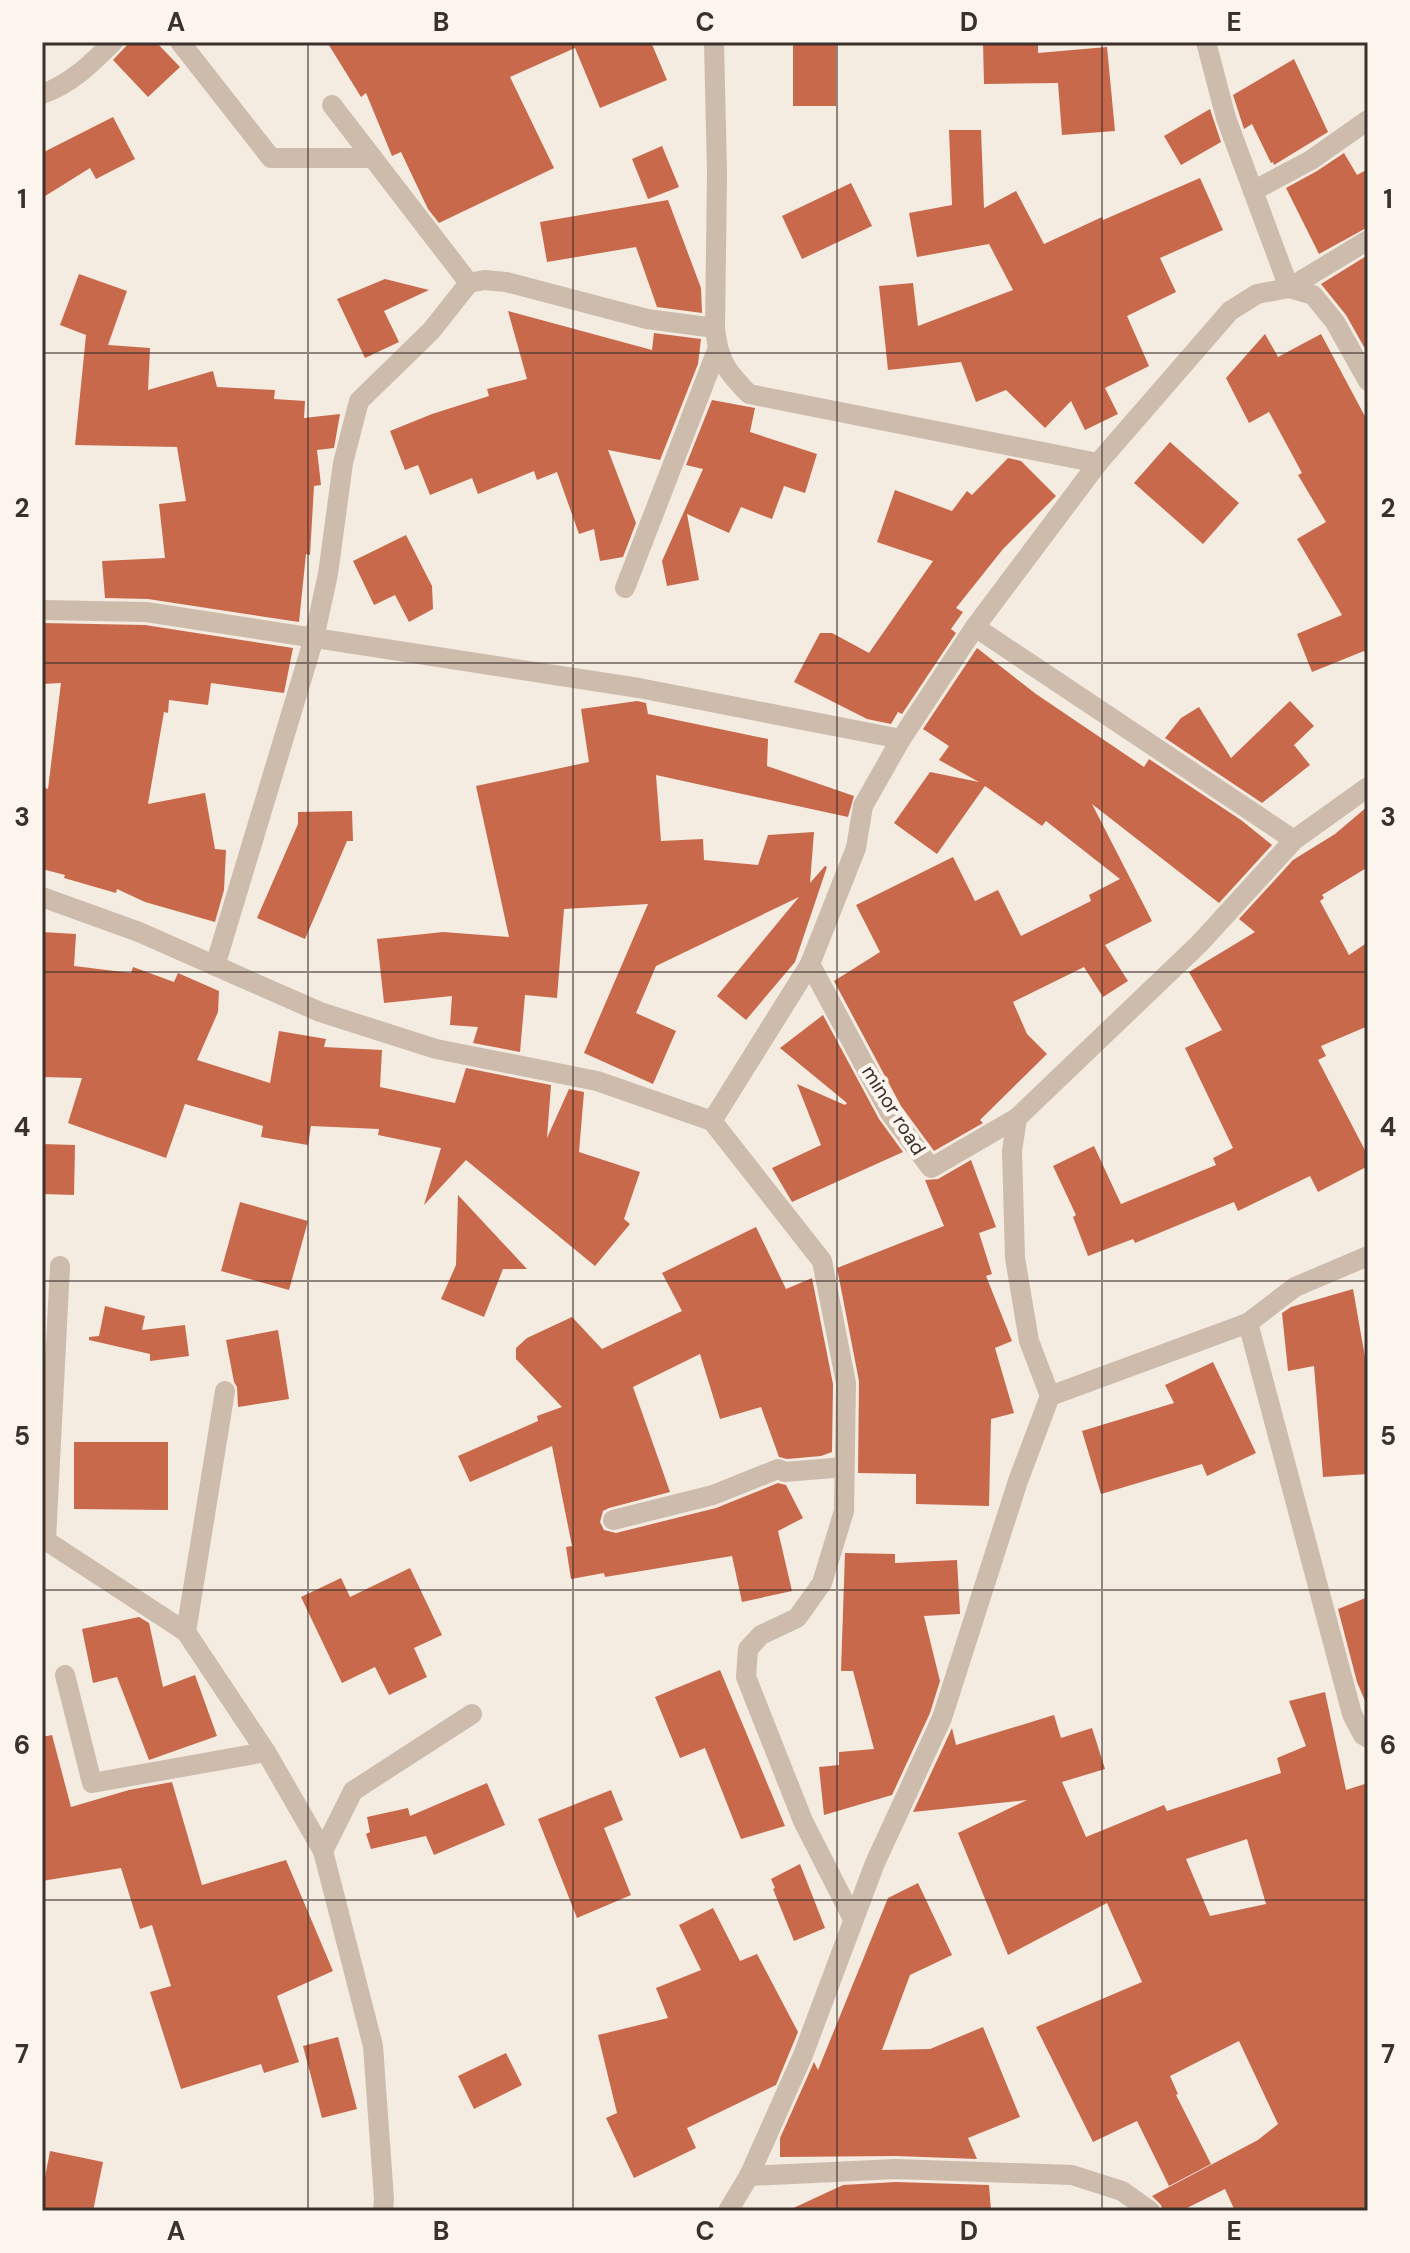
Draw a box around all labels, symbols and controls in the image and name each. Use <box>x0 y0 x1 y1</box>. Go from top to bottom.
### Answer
text: A <box>167 5 185 39</box>
text: B <box>433 5 449 39</box>
text: C <box>695 5 715 39</box>
text: D <box>960 5 978 39</box>
text: E <box>1226 5 1242 39</box>
text: 1 <box>17 182 27 216</box>
text: 1 <box>1383 182 1393 216</box>
text: 2 <box>14 491 30 525</box>
text: 2 <box>1380 491 1396 525</box>
text: 3 <box>14 800 30 834</box>
text: 3 <box>1380 800 1396 834</box>
street label: minor road <box>856 1060 932 1160</box>
text: 4 <box>14 1110 30 1144</box>
text: 4 <box>1380 1110 1396 1144</box>
text: 5 <box>14 1419 30 1453</box>
text: 5 <box>1380 1419 1396 1453</box>
text: 6 <box>14 1728 30 1762</box>
text: 6 <box>1380 1728 1396 1762</box>
text: 7 <box>15 2037 29 2071</box>
text: 7 <box>1381 2037 1395 2071</box>
text: A <box>167 2214 185 2248</box>
text: B <box>433 2214 449 2248</box>
text: C <box>695 2214 715 2248</box>
text: D <box>960 2214 978 2248</box>
text: E <box>1226 2214 1242 2248</box>

